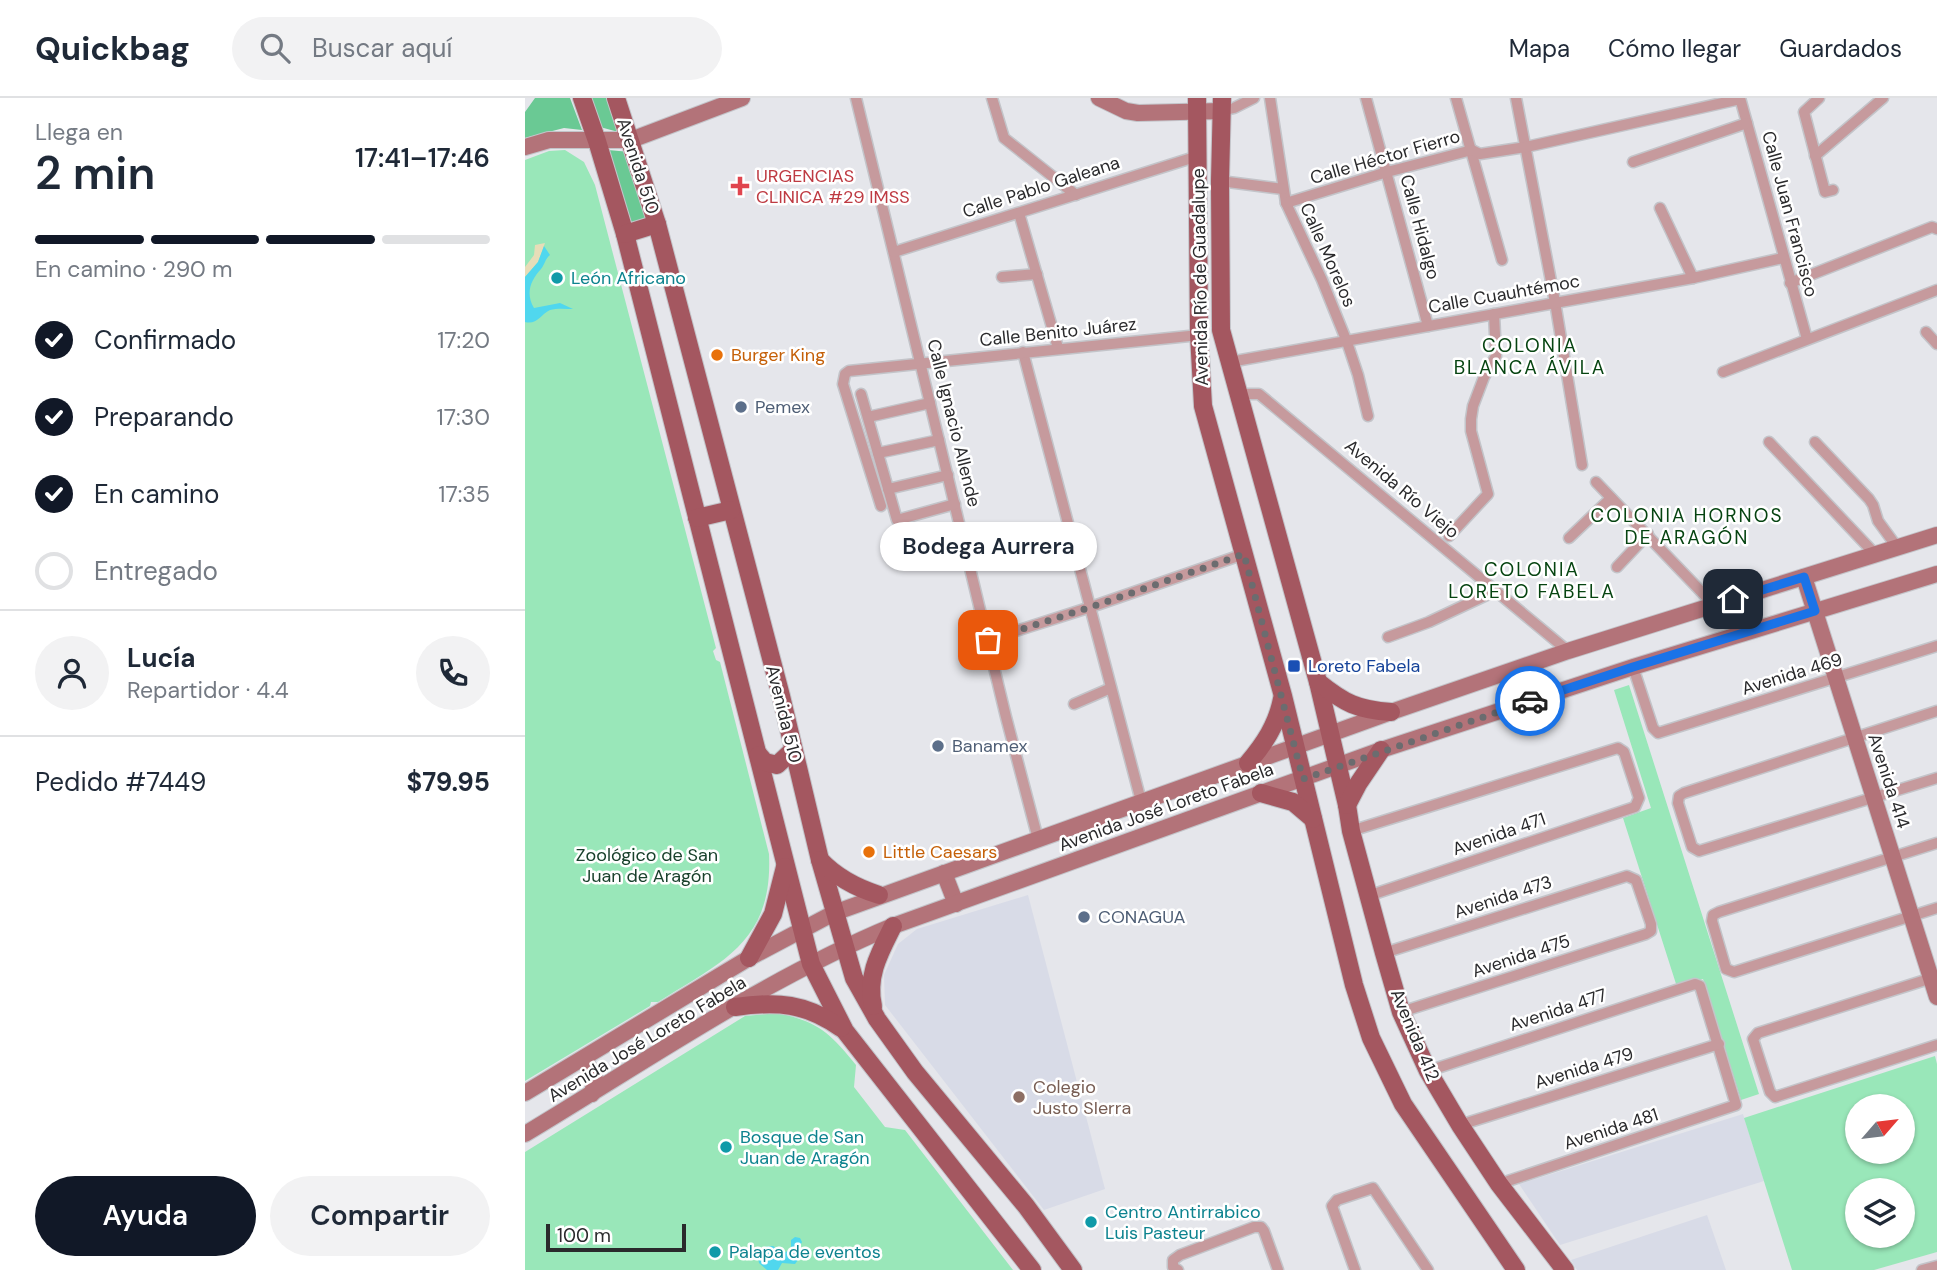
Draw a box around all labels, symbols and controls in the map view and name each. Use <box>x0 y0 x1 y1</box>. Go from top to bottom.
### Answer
search box <box>232 17 722 80</box>
text: Quickbag <box>35 27 190 70</box>
icon: search <box>256 29 294 67</box>
text: Buscar aquí <box>312 31 452 65</box>
text: Mapa <box>1509 33 1570 64</box>
text: Cómo llegar <box>1608 33 1741 64</box>
text: Guardados <box>1779 33 1902 64</box>
street label: Avenida 510 <box>611 115 665 217</box>
text: Llega en <box>35 117 123 147</box>
street label: Calle Héctor Fierro <box>1307 124 1463 190</box>
street label: Calle Juan Francisco <box>1756 128 1824 300</box>
text: 17:41–17:46 <box>355 141 490 175</box>
text: 2 min <box>35 143 155 203</box>
street label: Calle Pablo Galeana <box>959 150 1123 224</box>
place label: URGENCIAS CLINICA #29 IMSS <box>756 164 910 209</box>
street label: Avenida Río de Guadalupe <box>1186 168 1214 386</box>
street label: Calle Hidalgo <box>1394 172 1446 282</box>
marker: URGENCIAS CLINICA #29 IMSS <box>730 176 750 196</box>
street label: Calle Morelos <box>1294 199 1362 311</box>
text: En camino · 290 m <box>35 254 232 284</box>
place label: León Africano <box>571 266 686 290</box>
street label: Calle Cuauhtémoc <box>1426 269 1582 319</box>
marker: León Africano <box>549 270 565 286</box>
street label: Calle Benito Juárez <box>978 312 1138 352</box>
icon: check <box>35 321 73 359</box>
text: Confirmado <box>94 323 236 357</box>
text: 17:20 <box>437 325 490 355</box>
district label: COLONIA BLANCA ÁVILA <box>1454 333 1606 380</box>
street label: Calle Ignacio Allende <box>922 337 986 509</box>
place label: Burger King <box>731 343 825 367</box>
marker: Burger King <box>709 347 725 363</box>
place label: Pemex <box>755 395 810 419</box>
icon: check <box>35 398 73 436</box>
marker: Pemex <box>733 399 749 415</box>
text: Preparando <box>94 400 234 434</box>
text: 17:30 <box>437 402 490 432</box>
street label: Avenida Río Viejo <box>1340 434 1464 544</box>
icon: check <box>35 475 73 513</box>
text: En camino <box>94 477 219 511</box>
text: 17:35 <box>438 479 490 509</box>
district label: COLONIA HORNOS DE ARAGÓN <box>1591 503 1783 550</box>
callout: Bodega Aurrera <box>879 521 1097 570</box>
text: Bodega Aurrera <box>902 531 1075 561</box>
text: Entregado <box>94 554 218 588</box>
district label: COLONIA LORETO FABELA <box>1448 557 1616 604</box>
pin <box>1703 569 1763 629</box>
icon: home <box>1714 580 1752 618</box>
pin <box>958 610 1018 670</box>
icon: bag <box>969 621 1007 659</box>
button: person <box>35 636 109 710</box>
button: phone <box>416 636 490 710</box>
text: Lucía <box>127 641 195 675</box>
street label: Avenida 469 <box>1739 647 1845 701</box>
place label: Loreto Fabela <box>1308 654 1420 678</box>
marker: Loreto Fabela <box>1286 658 1302 674</box>
street label: Avenida 510 <box>760 663 808 765</box>
courier <box>1495 666 1565 736</box>
text: Repartidor · 4.4 <box>127 675 289 705</box>
icon: car <box>1511 682 1549 720</box>
street label: Avenida 414 <box>1862 731 1916 832</box>
place label: Banamex <box>952 734 1028 758</box>
marker: Banamex <box>930 738 946 754</box>
street label: Avenida José Loreto Fabela <box>1055 757 1277 857</box>
text: Pedido #7449 <box>35 765 206 799</box>
text: $79.95 <box>406 765 490 799</box>
street label: Avenida 471 <box>1449 807 1549 861</box>
place label: Little Caesars <box>883 840 997 864</box>
park label: Zoológico de San Juan de Aragón <box>576 843 718 888</box>
marker: Little Caesars <box>861 844 877 860</box>
street label: Avenida 473 <box>1451 870 1555 924</box>
place label: CONAGUA <box>1098 905 1185 929</box>
marker: CONAGUA <box>1076 909 1092 925</box>
street label: Avenida 475 <box>1469 929 1573 983</box>
street label: Avenida José Loreto Fabela <box>544 970 750 1108</box>
street label: Avenida 477 <box>1506 983 1610 1037</box>
street label: Avenida 412 <box>1385 985 1445 1085</box>
street label: Avenida 479 <box>1532 1042 1636 1094</box>
place label: Colegio Justo SIerra <box>1033 1075 1131 1120</box>
marker: Colegio Justo SIerra <box>1011 1089 1027 1105</box>
north arrow <box>1845 1094 1915 1164</box>
map controls <box>1845 1094 1915 1248</box>
street label: Avenida 481 <box>1561 1102 1661 1156</box>
place label: Bosque de San Juan de Aragón <box>740 1125 870 1170</box>
marker: Bosque de San Juan de Aragón <box>718 1139 734 1155</box>
button: Ayuda <box>35 1176 256 1256</box>
button: Compartir <box>270 1176 490 1256</box>
button: layers <box>1845 1178 1915 1248</box>
place label: Centro Antirrabico Luis Pasteur <box>1105 1200 1261 1245</box>
marker: Centro Antirrabico Luis Pasteur <box>1083 1214 1099 1230</box>
scale bar <box>546 1221 686 1253</box>
text: 100 m <box>557 1223 611 1248</box>
place label: Palapa de eventos <box>729 1240 881 1264</box>
marker: Palapa de eventos <box>707 1244 723 1260</box>

